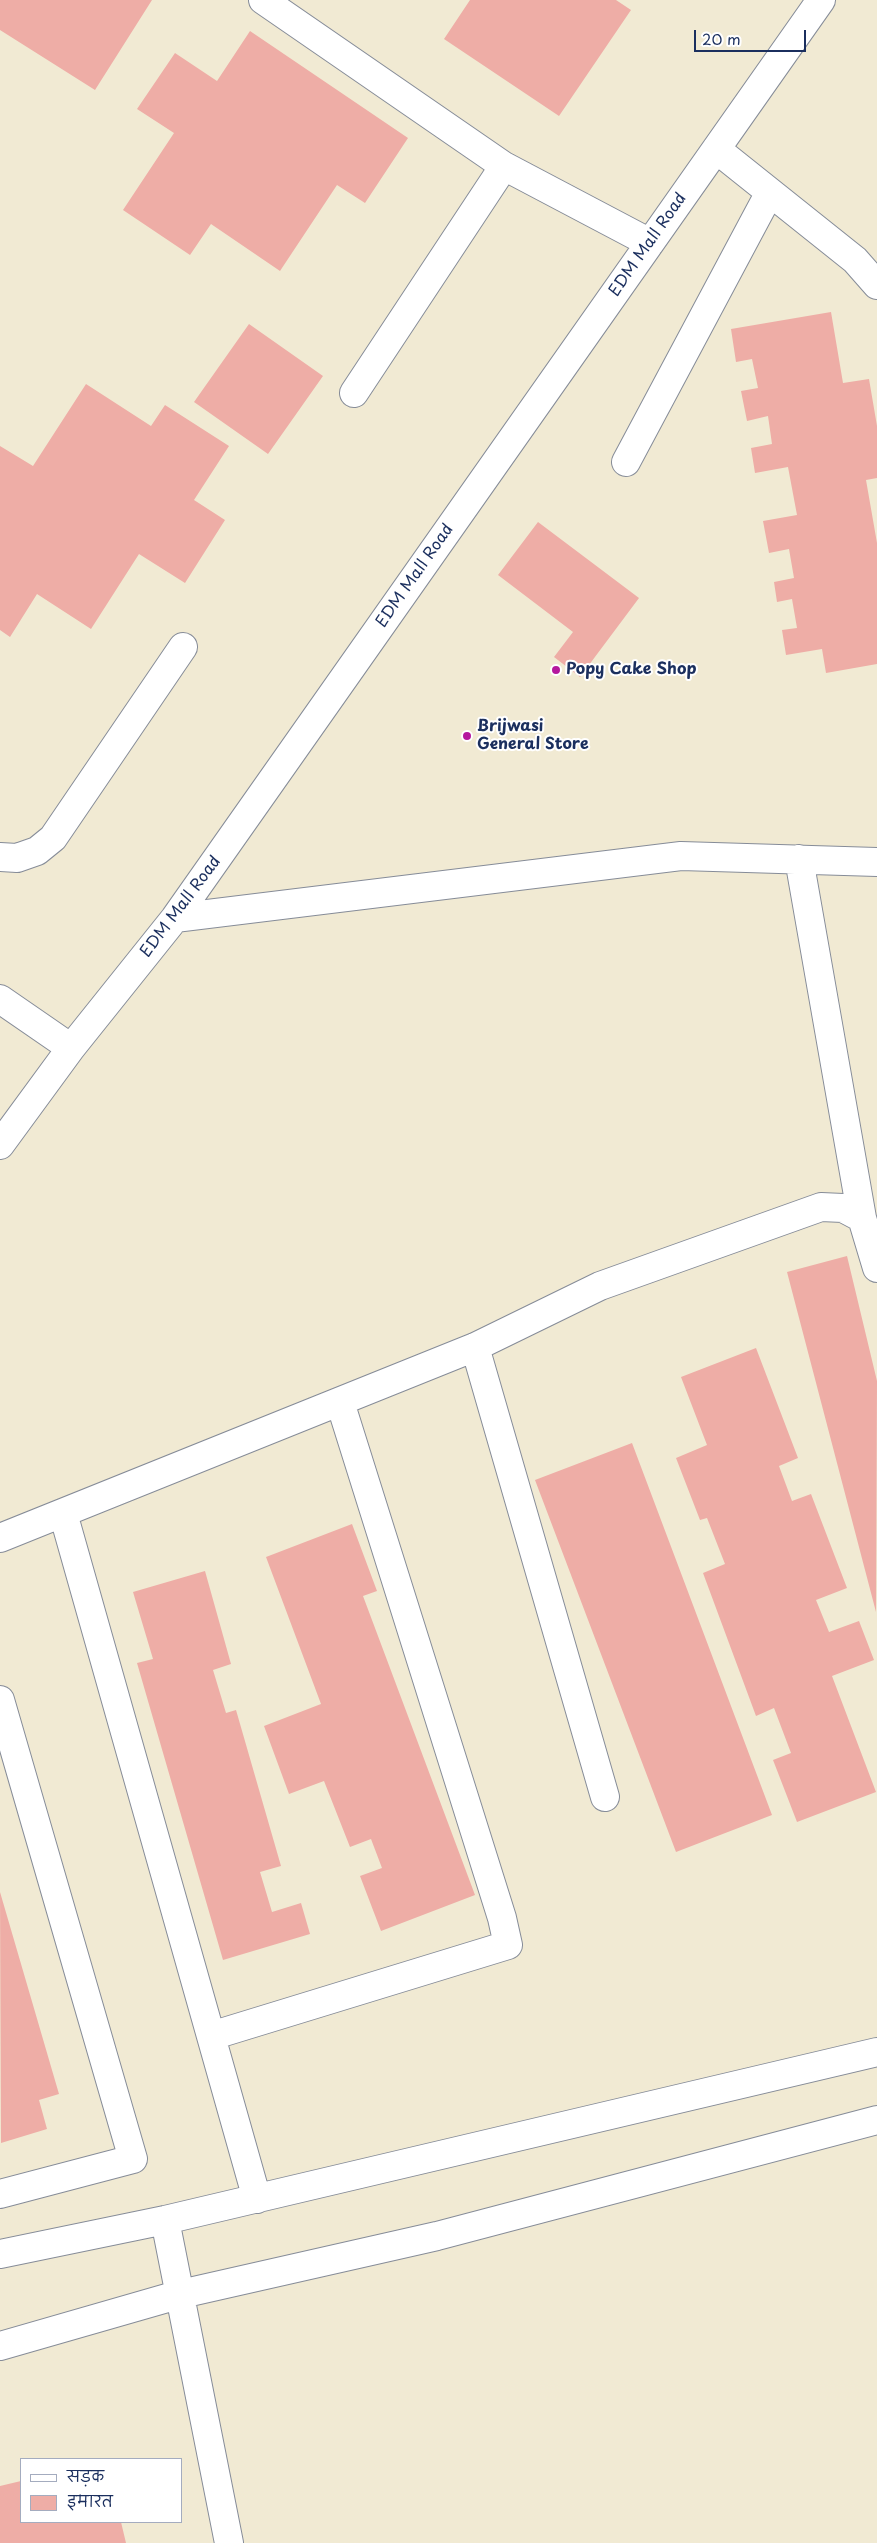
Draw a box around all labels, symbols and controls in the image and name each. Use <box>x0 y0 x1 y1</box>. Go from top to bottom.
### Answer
scale bar <box>697 20 810 52</box>
text: 20 m <box>702 27 741 50</box>
street label: EDM Mall Road <box>605 190 691 300</box>
street label: EDM Mall Road <box>372 521 458 631</box>
place label: Popy Cake Shop <box>566 660 696 680</box>
marker: Popy Cake Shop <box>550 664 562 676</box>
place label: Brijwasi General Store <box>477 717 589 755</box>
marker: Brijwasi General Store <box>461 730 473 742</box>
street label: EDM Mall Road <box>137 853 225 961</box>
legend <box>20 2458 182 2523</box>
text: सड़क <box>67 2464 104 2487</box>
text: इमारत <box>67 2489 113 2512</box>

